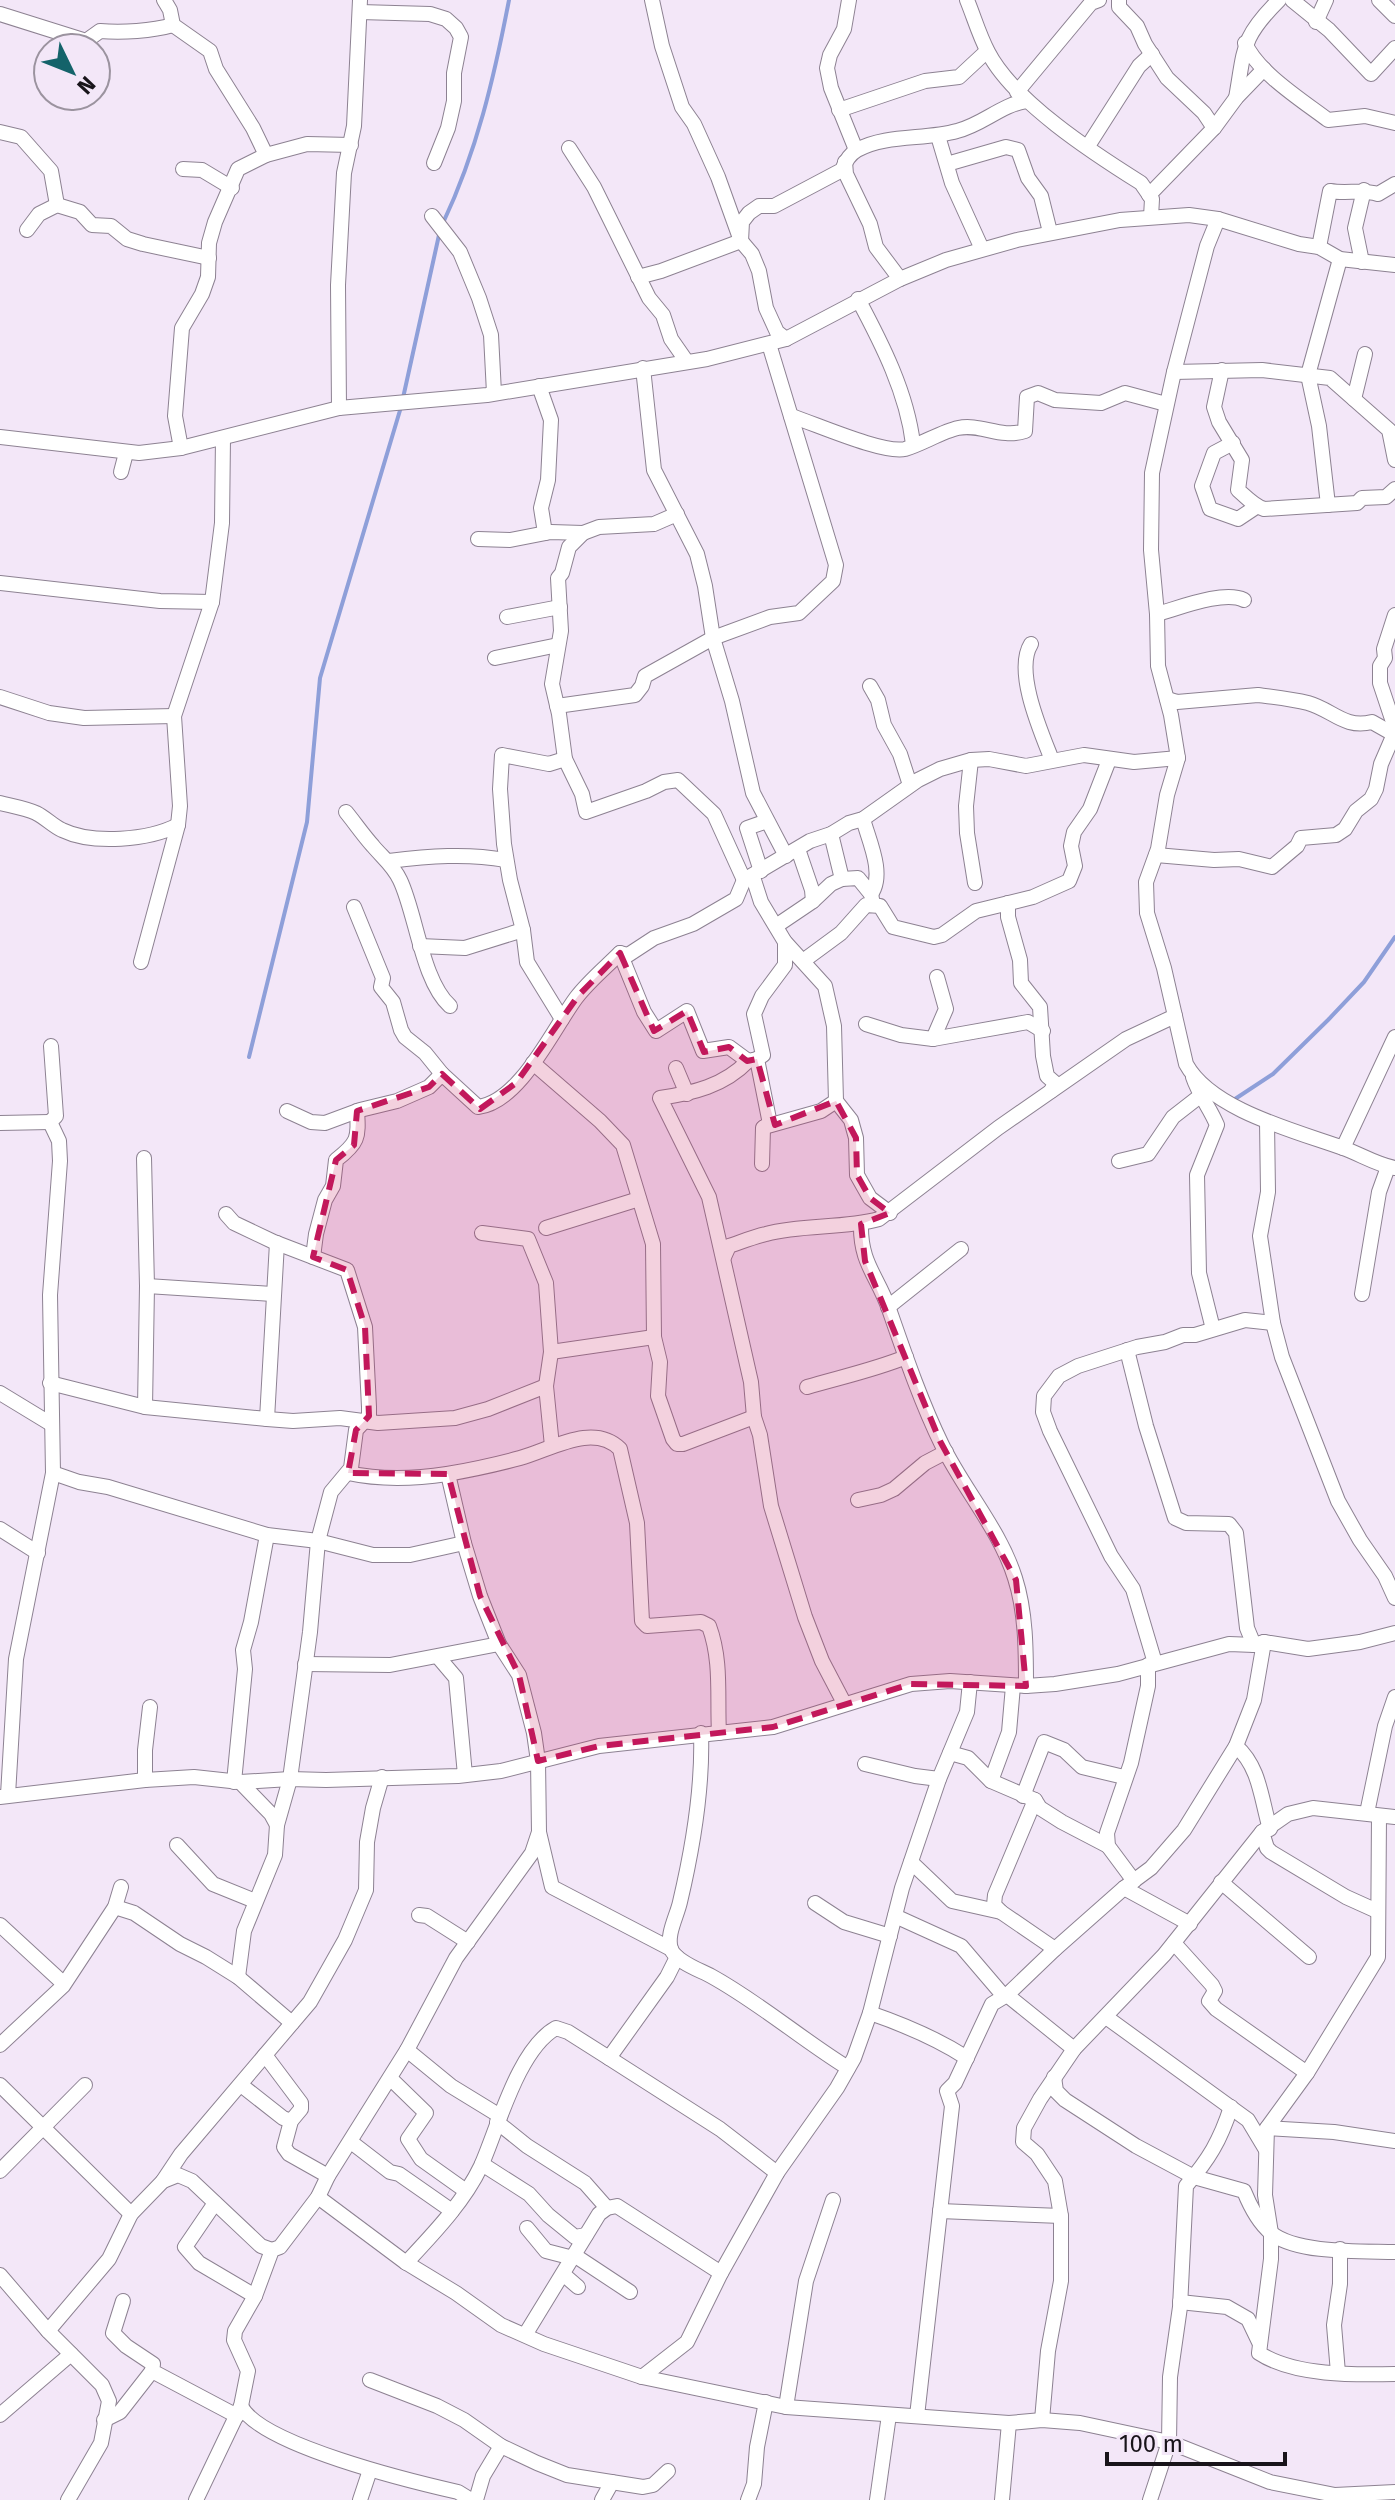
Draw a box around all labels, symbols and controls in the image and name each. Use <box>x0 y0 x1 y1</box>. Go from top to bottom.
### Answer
north arrow <box>32 32 112 112</box>
text: N <box>71 71 101 100</box>
scale bar <box>1107 2416 1285 2466</box>
text: 100 m <box>1119 2430 1183 2458</box>

